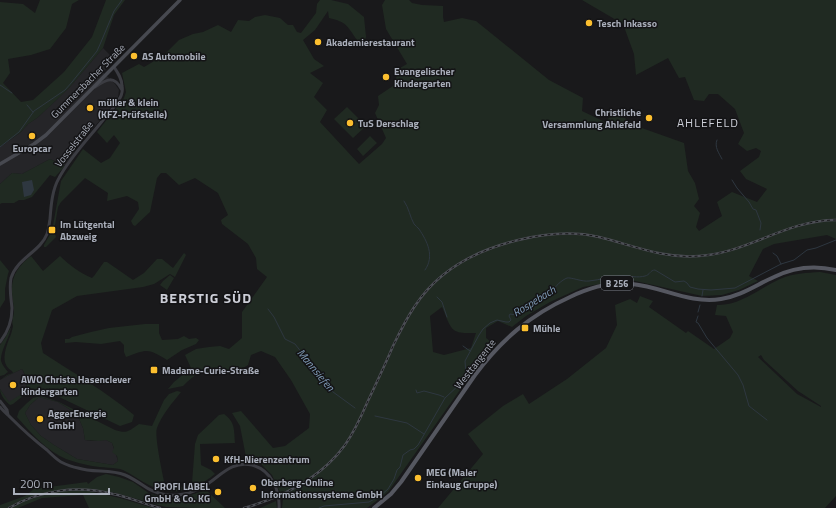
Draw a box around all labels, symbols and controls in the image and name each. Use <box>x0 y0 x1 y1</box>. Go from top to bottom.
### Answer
place label: Tesch Inkasso <box>597 16 657 31</box>
marker: Tesch Inkasso <box>584 18 594 28</box>
place label: Akademierestaurant <box>326 35 415 50</box>
marker: Akademierestaurant <box>313 37 323 47</box>
street label: Gummersbacher Straße <box>47 40 129 122</box>
place label: AS Automobile <box>142 49 206 64</box>
marker: AS Automobile <box>129 51 139 61</box>
place label: Evangelischer Kindergarten <box>394 64 455 91</box>
marker: Evangelischer Kindergarten <box>381 72 391 82</box>
place label: müller & klein (KFZ-Prüfstelle) <box>98 95 167 122</box>
marker: müller & klein (KFZ-Prüfstelle) <box>85 103 95 113</box>
place label: Christliche Versammlung Ahlefeld <box>542 105 641 132</box>
marker: Christliche Versammlung Ahlefeld <box>644 113 654 123</box>
district label: AHLEFELD <box>677 113 739 132</box>
place label: TuS Derschlag <box>358 116 420 131</box>
street label: Vosselstraße <box>51 118 97 170</box>
marker: TuS Derschlag <box>345 118 355 128</box>
marker: Europcar <box>27 131 37 141</box>
place label: Europcar <box>13 141 52 156</box>
place label: Im Lütgental Abzweig <box>60 217 115 244</box>
marker: Im Lütgental Abzweig <box>47 225 57 235</box>
road number: B 256 <box>601 276 633 290</box>
water label: Rospebach <box>509 281 559 320</box>
district label: BERSTIG SÜD <box>160 287 252 308</box>
place label: Mühle <box>533 321 560 336</box>
marker: Mühle <box>520 323 530 333</box>
street label: Westtangente <box>451 336 499 392</box>
water label: Mannsiefen <box>294 345 339 395</box>
place label: Madame-Curie-Straße <box>162 363 259 378</box>
marker: Madame-Curie-Straße <box>149 365 159 375</box>
place label: AWO Christa Hasenclever Kindergarten <box>21 372 131 399</box>
marker: AWO Christa Hasenclever Kindergarten <box>8 380 18 390</box>
place label: AggerEnergie GmbH <box>48 406 106 433</box>
marker: AggerEnergie GmbH <box>35 414 45 424</box>
place label: KfH-Nierenzentrum <box>224 452 310 467</box>
marker: KfH-Nierenzentrum <box>211 454 221 464</box>
place label: MEG (Maler Einkaug Gruppe) <box>426 465 497 492</box>
scale bar <box>14 470 109 496</box>
marker: MEG (Maler Einkaug Gruppe) <box>413 473 423 483</box>
text: 200 m <box>20 474 53 493</box>
place label: Oberberg-Online Informationssysteme GmbH <box>261 475 383 502</box>
place label: PROFI LABEL GmbH & Co. KG <box>145 479 210 506</box>
marker: Oberberg-Online Informationssysteme GmbH <box>248 483 258 493</box>
marker: PROFI LABEL GmbH & Co. KG <box>213 487 223 497</box>

